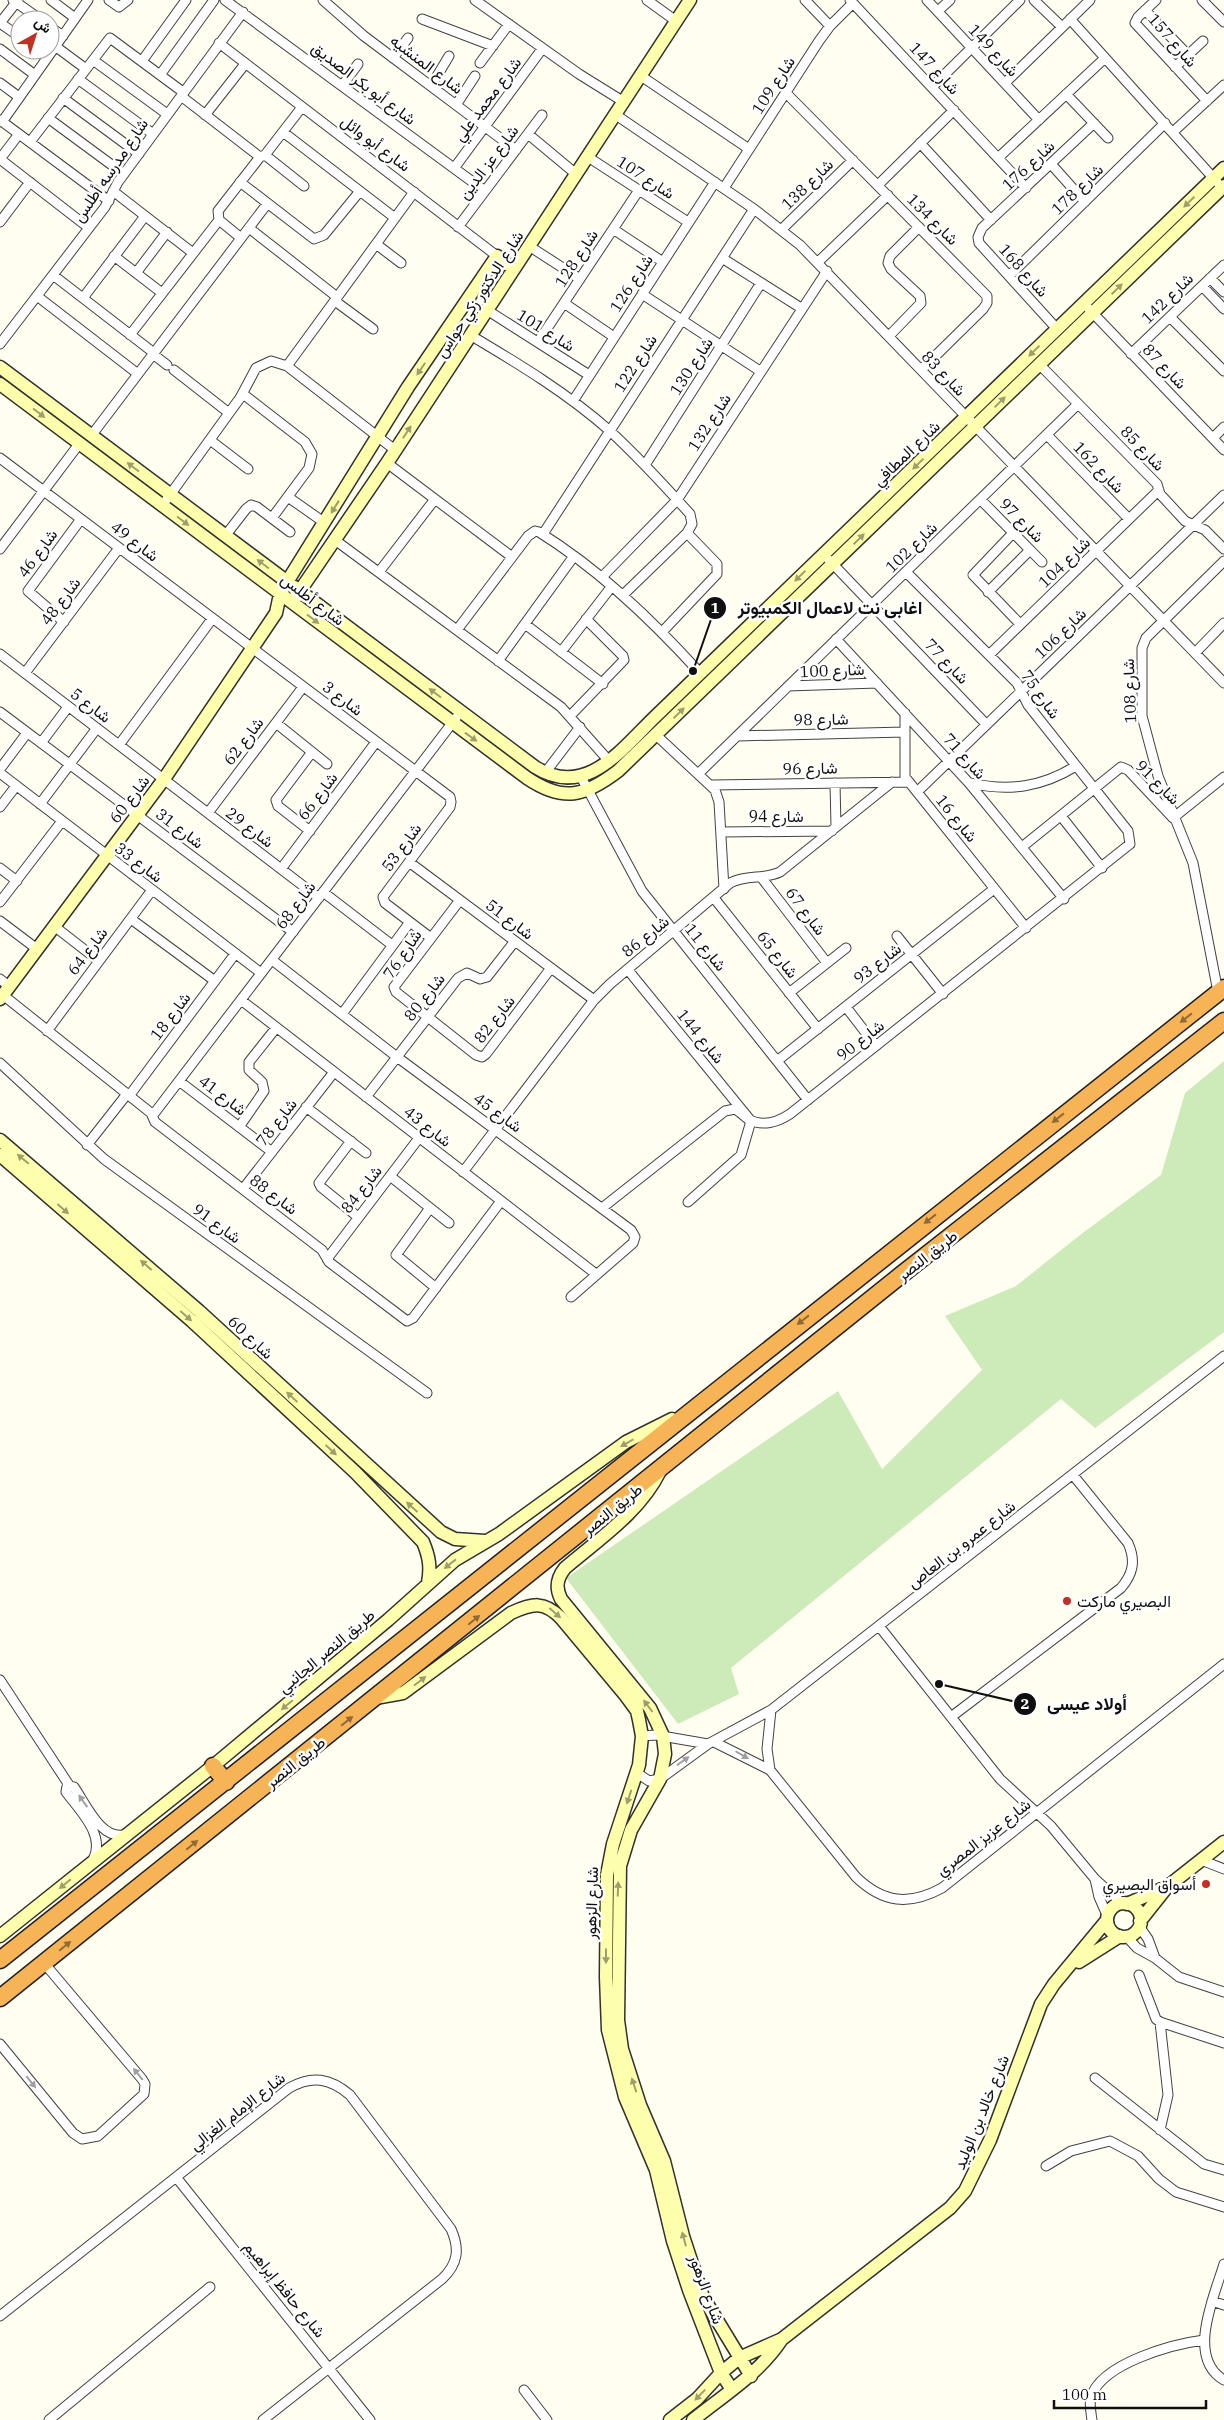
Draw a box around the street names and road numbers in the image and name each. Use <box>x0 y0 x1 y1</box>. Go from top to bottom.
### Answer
street label: شارع 157 <box>1143 9 1202 72</box>
street label: شارع 149 <box>963 20 1023 82</box>
street label: شارع المنشيه <box>385 30 468 100</box>
street label: شارع أبو بكر الصديق <box>307 37 420 130</box>
street label: شارع 147 <box>904 38 964 100</box>
street label: شارع 109 <box>747 52 801 119</box>
street label: شارع محمد علي <box>449 53 528 148</box>
street label: شارع أبو وائل <box>336 110 415 177</box>
street label: شارع مدرسه أطلس <box>68 114 154 227</box>
street label: شارع عز الدين <box>454 121 524 204</box>
street label: شارع 176 <box>998 136 1060 196</box>
street label: شارع 107 <box>612 151 679 205</box>
street label: شارع 138 <box>777 154 839 215</box>
street label: شارع 178 <box>1047 159 1109 220</box>
street label: شارع 134 <box>902 189 963 250</box>
street label: شارع 128 <box>550 225 604 292</box>
street label: شارع الدكتور زكي حواس <box>430 227 531 363</box>
street label: شارع 168 <box>993 239 1053 302</box>
street label: شارع 126 <box>605 250 659 317</box>
street label: شارع 142 <box>1137 268 1199 329</box>
street label: شارع 101 <box>512 304 579 357</box>
street label: شارع 122 <box>609 330 663 397</box>
street label: شارع 130 <box>665 333 719 400</box>
street label: شارع 87 <box>1137 339 1191 394</box>
street label: شارع 83 <box>916 346 970 401</box>
street label: شارع 132 <box>683 389 737 456</box>
street label: شارع المطافي <box>868 416 947 493</box>
street label: شارع 85 <box>1115 421 1169 476</box>
street label: شارع 162 <box>1068 437 1129 499</box>
street label: شارع 97 <box>994 493 1049 548</box>
street label: شارع 49 <box>106 516 163 567</box>
street label: شارع 102 <box>881 517 943 578</box>
street label: شارع 46 <box>13 525 63 582</box>
street label: شارع 104 <box>1034 532 1096 593</box>
street label: شارع أطلس <box>276 568 349 631</box>
street label: شارع 48 <box>35 573 86 630</box>
street label: شارع 106 <box>1030 603 1092 664</box>
street label: شارع 77 <box>919 634 973 689</box>
street label: شارع 108 <box>1118 658 1142 724</box>
street label: شارع 100 <box>799 659 865 683</box>
street label: شارع 75 <box>1015 666 1065 723</box>
street label: شارع 3 <box>318 676 367 721</box>
street label: شارع 5 <box>66 683 115 728</box>
street label: شارع 98 <box>793 709 849 731</box>
street label: شارع 62 <box>218 713 269 770</box>
street label: شارع 71 <box>938 729 991 785</box>
street label: شارع 91 <box>1130 755 1185 810</box>
street label: شارع 96 <box>782 758 838 780</box>
street label: شارع 66 <box>292 768 343 825</box>
street label: شارع 60 <box>104 771 155 828</box>
street label: شارع 16 <box>930 790 982 847</box>
street label: شارع 29 <box>221 802 278 853</box>
street label: شارع 31 <box>151 803 208 854</box>
street label: شارع 94 <box>748 806 804 828</box>
street label: شارع 53 <box>377 819 427 876</box>
street label: شارع 33 <box>110 837 167 888</box>
street label: شارع 68 <box>270 877 321 934</box>
street label: شارع 67 <box>780 883 831 940</box>
street label: شارع 51 <box>481 894 538 945</box>
street label: شارع 86 <box>617 911 674 963</box>
street label: شارع 11 <box>679 919 731 976</box>
street label: شارع 64 <box>62 923 113 980</box>
street label: شارع 76 <box>378 926 427 984</box>
street label: شارع 65 <box>752 926 803 983</box>
street label: شارع 93 <box>849 938 906 989</box>
street label: شارع 80 <box>399 969 450 1026</box>
street label: شارع 18 <box>145 988 196 1045</box>
street label: شارع 82 <box>469 991 520 1048</box>
street label: شارع 144 <box>671 1005 729 1069</box>
street label: شارع 90 <box>832 1015 889 1066</box>
street label: شارع 41 <box>194 1070 251 1121</box>
street label: شارع 45 <box>469 1088 526 1138</box>
street label: شارع 78 <box>251 1094 302 1151</box>
street label: شارع 43 <box>399 1101 456 1152</box>
street label: شارع 84 <box>336 1161 387 1218</box>
street label: شارع 88 <box>245 1169 302 1220</box>
street label: شارع 91 <box>188 1199 245 1249</box>
street label: طريق النصر <box>892 1225 962 1286</box>
street label: شارع 60 <box>223 1311 278 1365</box>
street label: طريق النصر <box>577 1479 647 1541</box>
street label: شارع عمرو بن العاص <box>903 1496 1020 1594</box>
street label: طريق النصر الجانبي <box>273 1605 381 1700</box>
street label: طريق النصر <box>260 1732 330 1794</box>
street label: شارع عزيز المصري <box>932 1794 1037 1883</box>
street label: شارع الزهور <box>580 1866 604 1941</box>
street label: شارع خالد بن الوليد <box>949 2052 1015 2173</box>
street label: شارع الإمام الغزالي <box>185 2067 291 2158</box>
street label: شارع حافظ إبراهيم <box>238 2237 330 2343</box>
street label: شارع الزهور <box>683 2250 729 2327</box>

